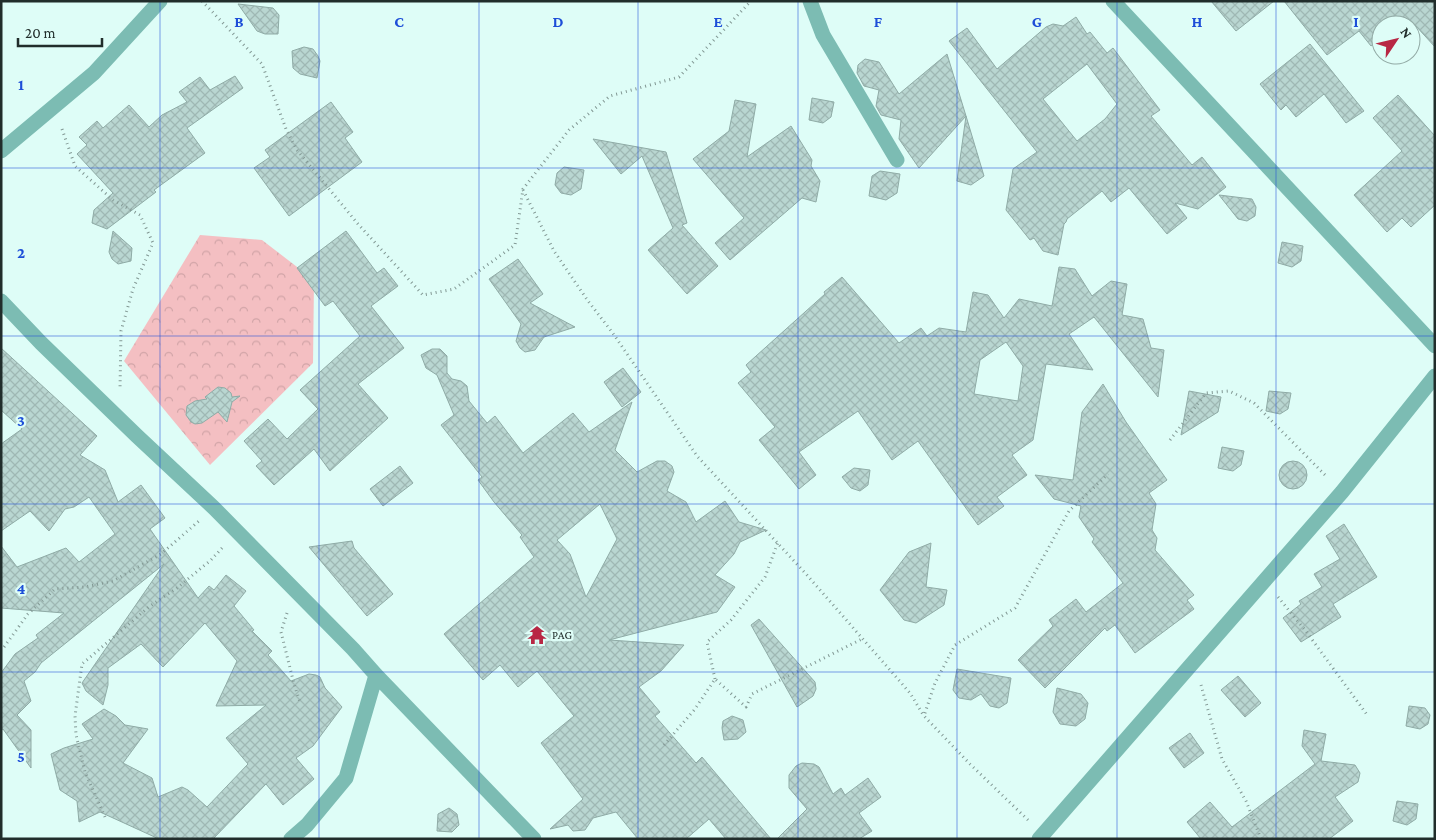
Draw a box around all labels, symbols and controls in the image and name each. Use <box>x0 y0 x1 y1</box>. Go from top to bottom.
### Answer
text: B <box>234 13 244 30</box>
text: C <box>394 13 404 30</box>
text: D <box>552 13 564 30</box>
text: E <box>713 13 723 30</box>
text: F <box>874 13 883 30</box>
text: G <box>1032 13 1042 30</box>
text: H <box>1192 13 1203 30</box>
text: I <box>1353 13 1359 30</box>
scale bar <box>18 15 101 47</box>
north arrow <box>1371 15 1421 65</box>
text: N <box>1397 24 1416 41</box>
text: 20 m <box>25 25 56 41</box>
text: 1 <box>18 76 24 93</box>
text: 2 <box>17 244 25 261</box>
text: 3 <box>17 412 25 429</box>
text: 4 <box>17 580 26 597</box>
temple icon: PAG <box>526 624 548 646</box>
place label: PAG <box>552 628 572 642</box>
text: 5 <box>17 748 25 765</box>

